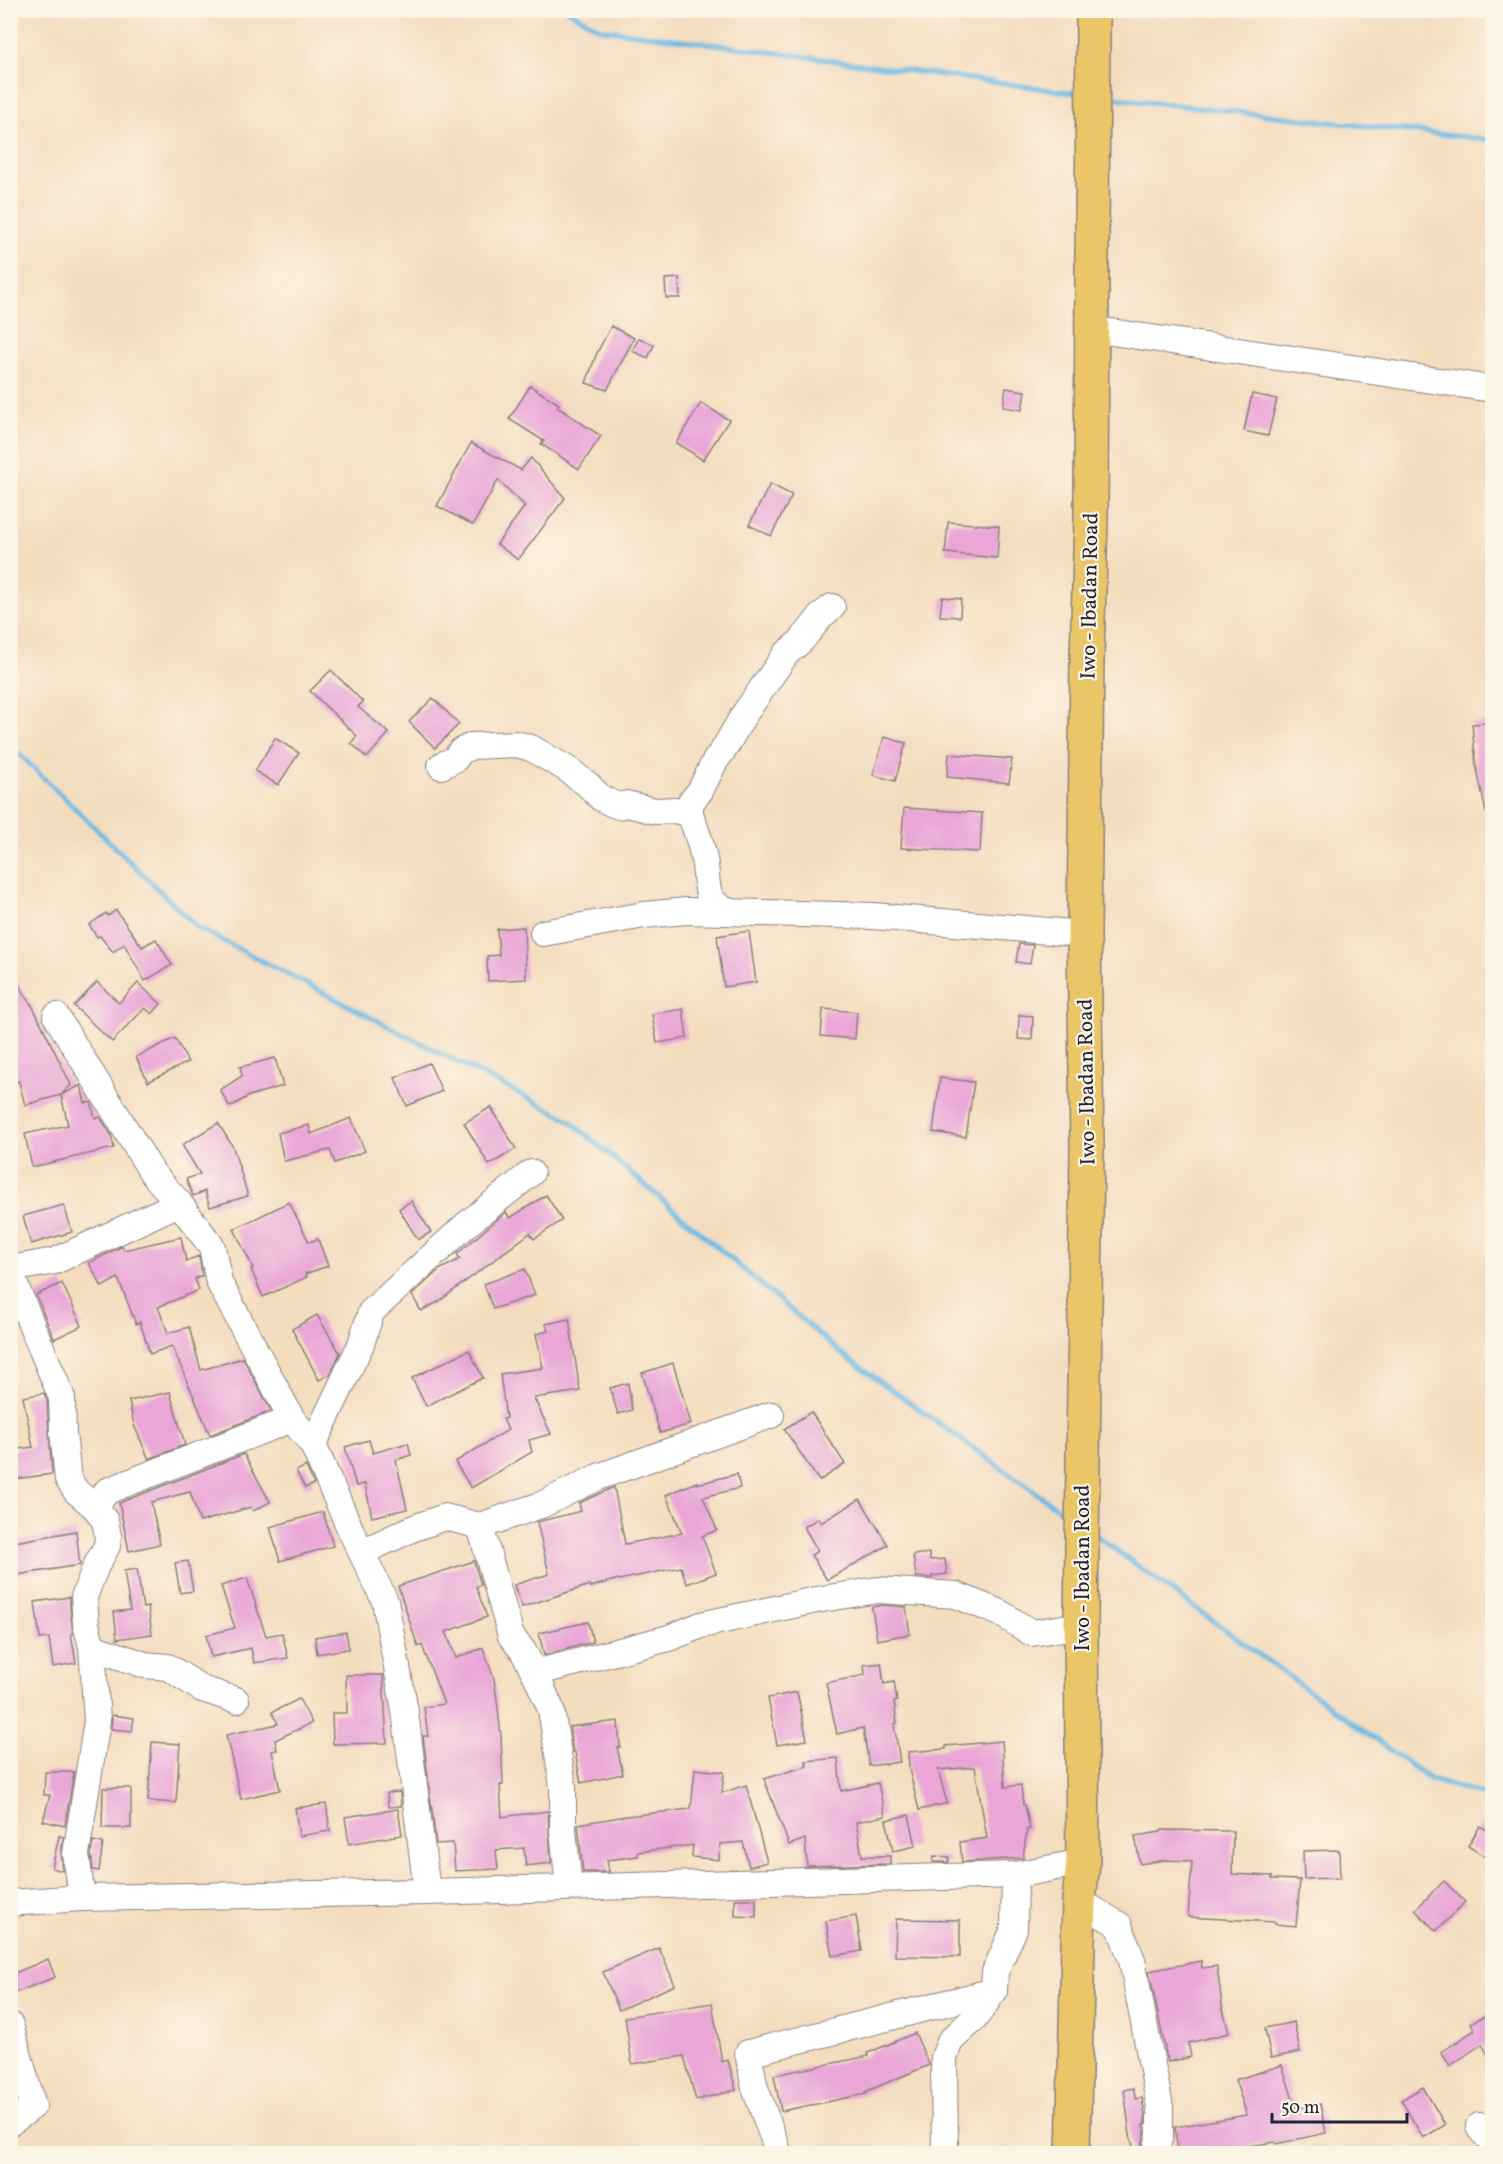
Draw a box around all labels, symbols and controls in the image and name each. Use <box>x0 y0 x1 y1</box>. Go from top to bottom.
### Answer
street label: Iwo - Ibadan Road <box>1075 512 1106 680</box>
street label: Iwo - Ibadan Road <box>1072 998 1103 1166</box>
street label: Iwo - Ibadan Road <box>1069 1485 1098 1651</box>
scale bar <box>1272 2086 1407 2124</box>
text: 50 m <box>1281 2096 1320 2121</box>

